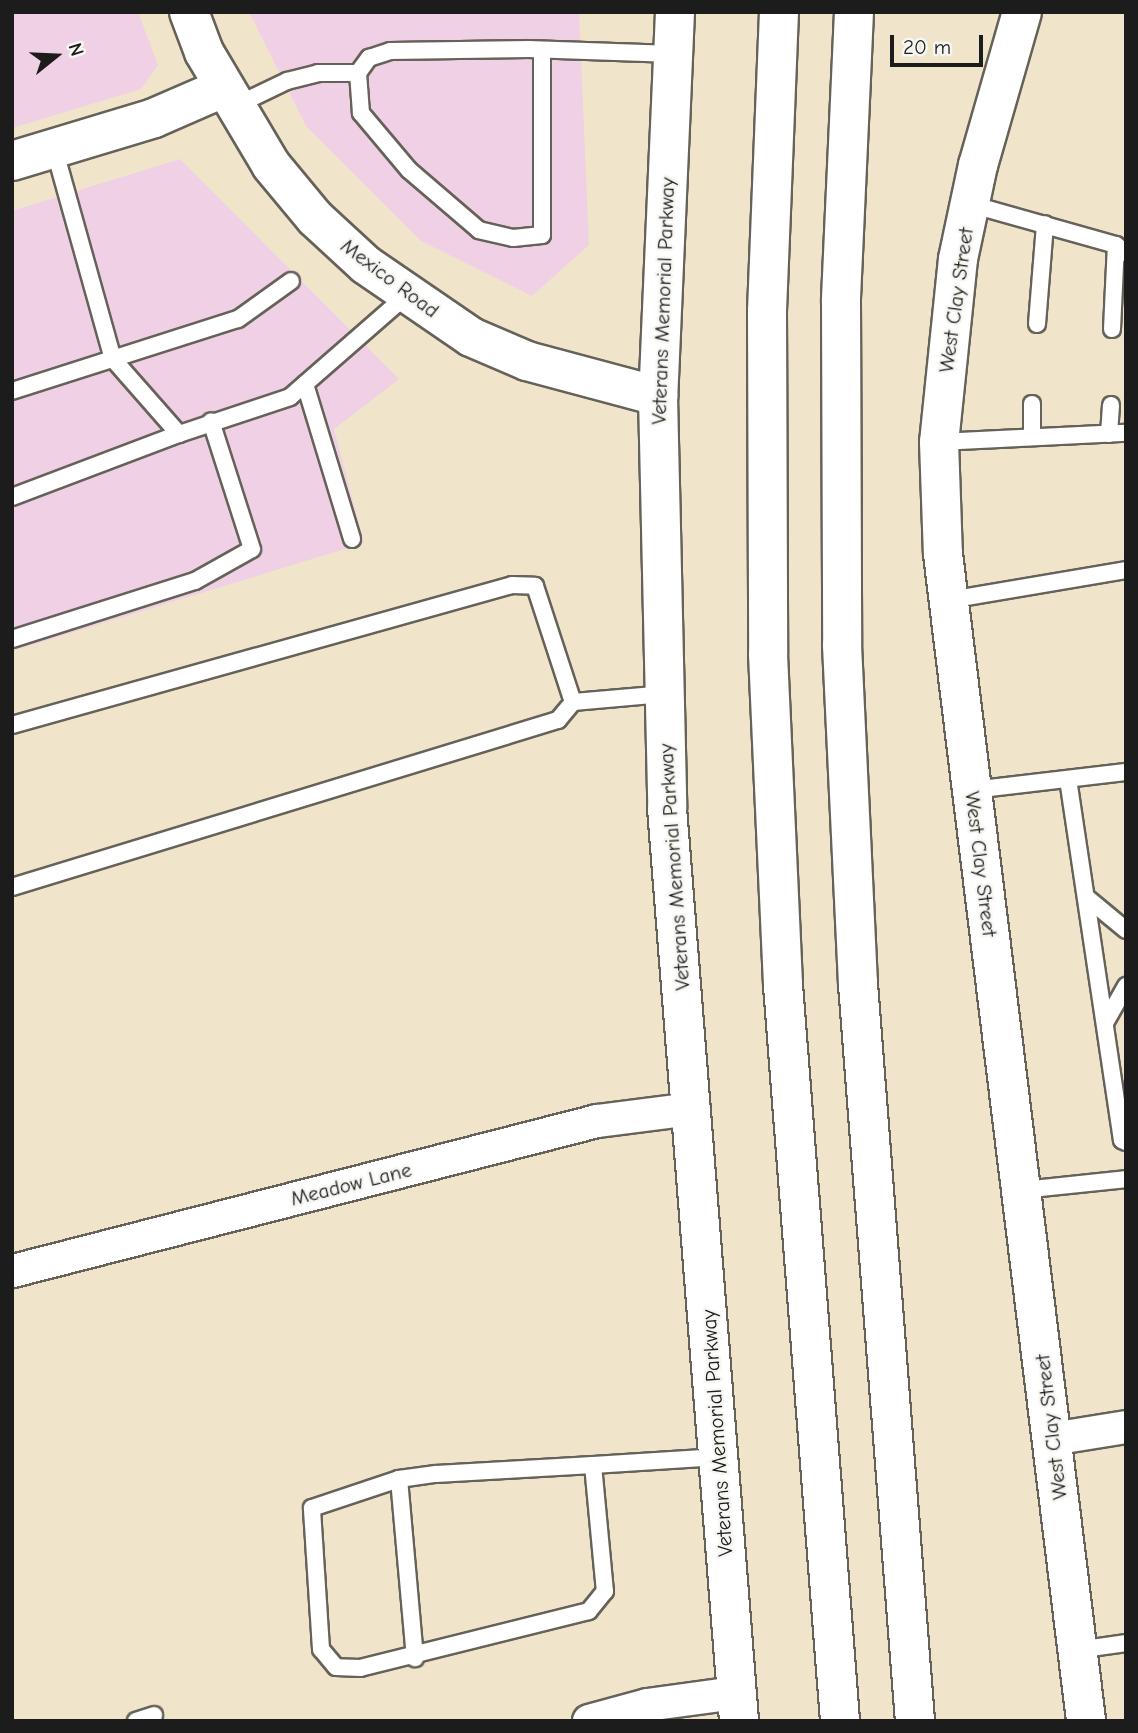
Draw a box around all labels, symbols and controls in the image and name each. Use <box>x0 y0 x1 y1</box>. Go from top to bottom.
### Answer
north arrow <box>21 21 91 91</box>
scale bar <box>893 21 986 65</box>
text: 20 m <box>903 35 951 59</box>
text: N <box>64 40 88 59</box>
street label: Veterans Memorial Parkway <box>646 177 680 425</box>
street label: West Clay Street <box>933 226 979 374</box>
street label: Mexico Road <box>336 233 444 323</box>
street label: Veterans Memorial Parkway <box>653 743 695 991</box>
street label: West Clay Street <box>960 790 1002 938</box>
street label: Meadow Lane <box>288 1157 414 1211</box>
street label: Veterans Memorial Parkway <box>696 1309 738 1557</box>
street label: West Clay Street <box>1030 1353 1072 1501</box>

